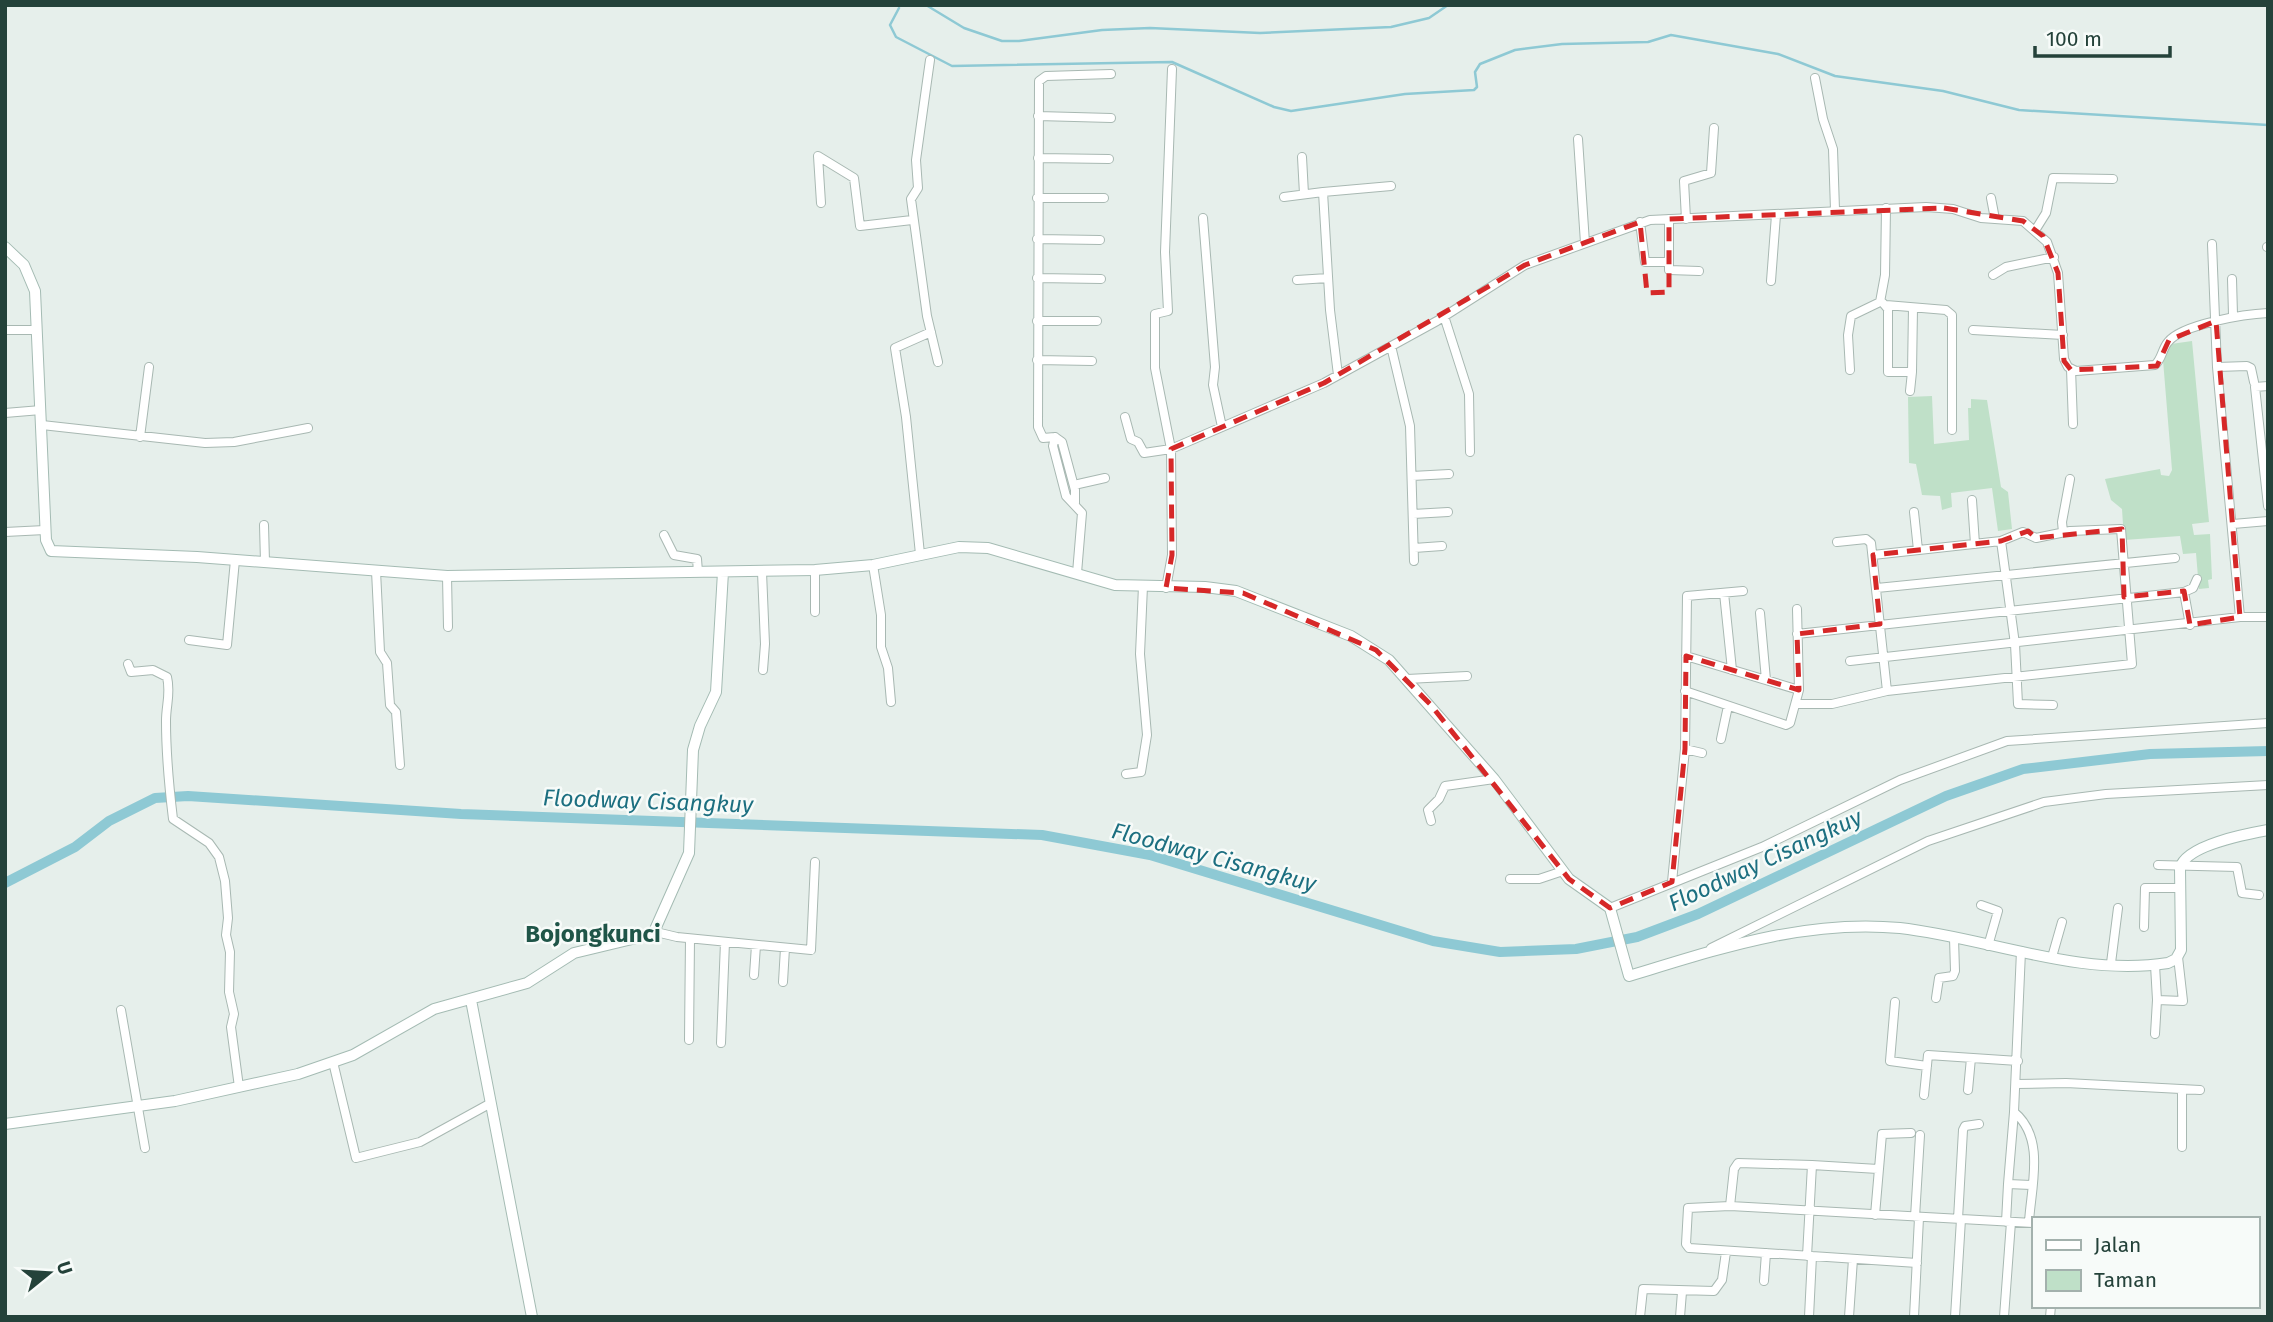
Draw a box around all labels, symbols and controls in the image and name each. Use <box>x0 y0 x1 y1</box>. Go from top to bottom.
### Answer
scale bar <box>2035 14 2170 58</box>
text: 100 m <box>2046 26 2102 52</box>
water label: Floodway Cisangkuy <box>542 783 754 819</box>
water label: Floodway Cisangkuy <box>1664 802 1867 917</box>
water label: Floodway Cisangkuy <box>1109 816 1320 898</box>
district label: Bojongkunci <box>525 920 661 948</box>
legend <box>2032 1217 2259 1308</box>
text: Jalan <box>2094 1232 2141 1258</box>
north arrow <box>14 1238 84 1308</box>
text: U <box>52 1258 78 1277</box>
text: Taman <box>2094 1267 2157 1293</box>

